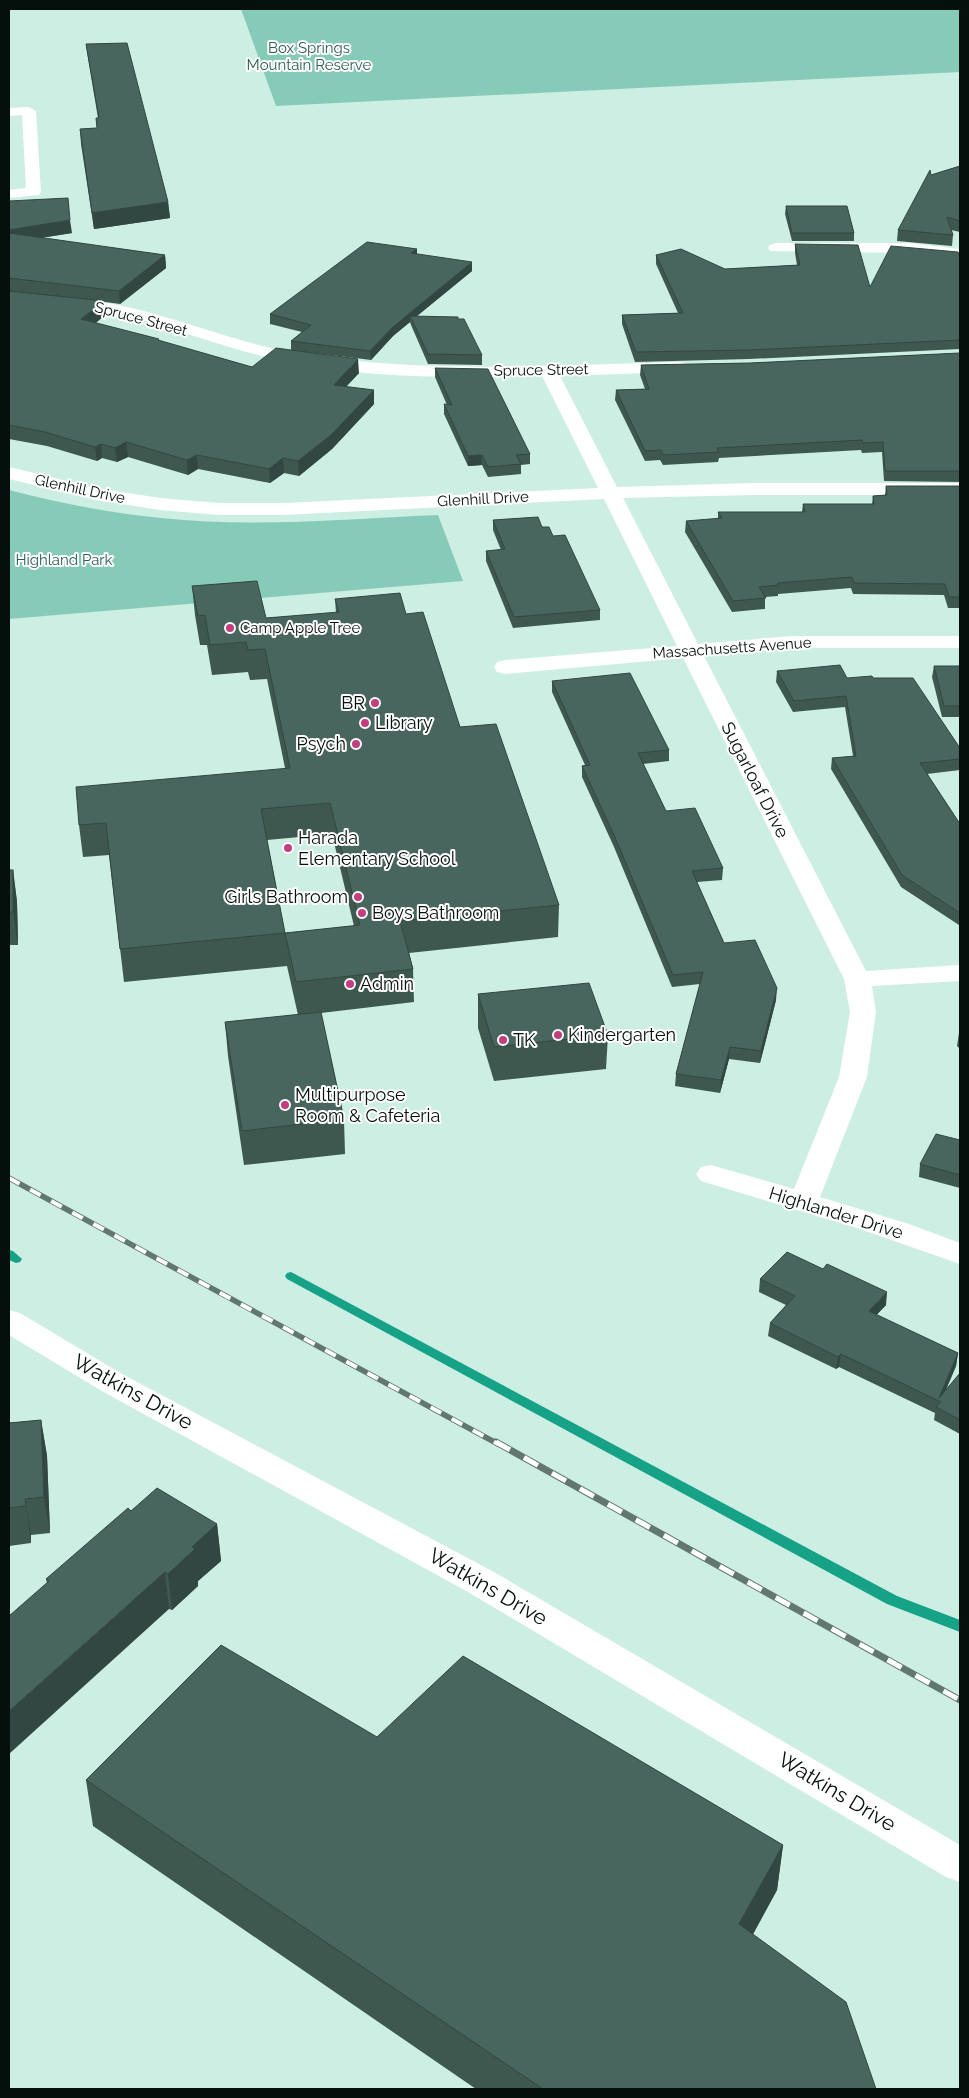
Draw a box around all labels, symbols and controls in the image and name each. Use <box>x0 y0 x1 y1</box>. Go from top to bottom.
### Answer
park label: Box Springs Mountain Reserve <box>247 39 372 74</box>
street label: Spruce Street <box>93 298 189 340</box>
street label: Spruce Street <box>493 360 589 380</box>
street label: Glenhill Drive <box>33 471 127 507</box>
street label: Glenhill Drive <box>437 488 529 510</box>
park label: Highland Park <box>15 551 113 569</box>
place label: Camp Apple Tree <box>240 619 360 637</box>
marker: Camp Apple Tree <box>224 622 236 634</box>
street label: Massachusetts Avenue <box>652 633 812 663</box>
place label: BR <box>341 692 365 713</box>
marker: BR <box>369 697 381 709</box>
place label: Library <box>375 712 433 733</box>
marker: Library <box>359 717 371 729</box>
street label: Sugarloaf Drive <box>717 718 794 842</box>
place label: Psych <box>297 733 346 754</box>
marker: Psych <box>350 738 362 750</box>
place label: Harada Elementary School <box>298 827 456 869</box>
marker: Harada Elementary School <box>282 842 294 854</box>
place label: Girls Bathroom <box>224 886 348 907</box>
marker: Girls Bathroom <box>352 891 364 903</box>
place label: Boys Bathroom <box>372 902 499 923</box>
marker: Boys Bathroom <box>356 907 368 919</box>
place label: Admin <box>360 973 414 994</box>
marker: Admin <box>344 978 356 990</box>
place label: Kindergarten <box>568 1024 676 1045</box>
place label: TK <box>513 1029 536 1050</box>
marker: Kindergarten <box>552 1029 564 1041</box>
marker: TK <box>497 1034 509 1046</box>
place label: Multipurpose Room & Cafeteria <box>295 1084 440 1126</box>
marker: Multipurpose Room & Cafeteria <box>279 1099 291 1111</box>
street label: Highlander Drive <box>767 1182 906 1243</box>
street label: Watkins Drive <box>69 1348 197 1435</box>
street label: Watkins Drive <box>424 1543 552 1631</box>
street label: Watkins Drive <box>774 1747 901 1836</box>

